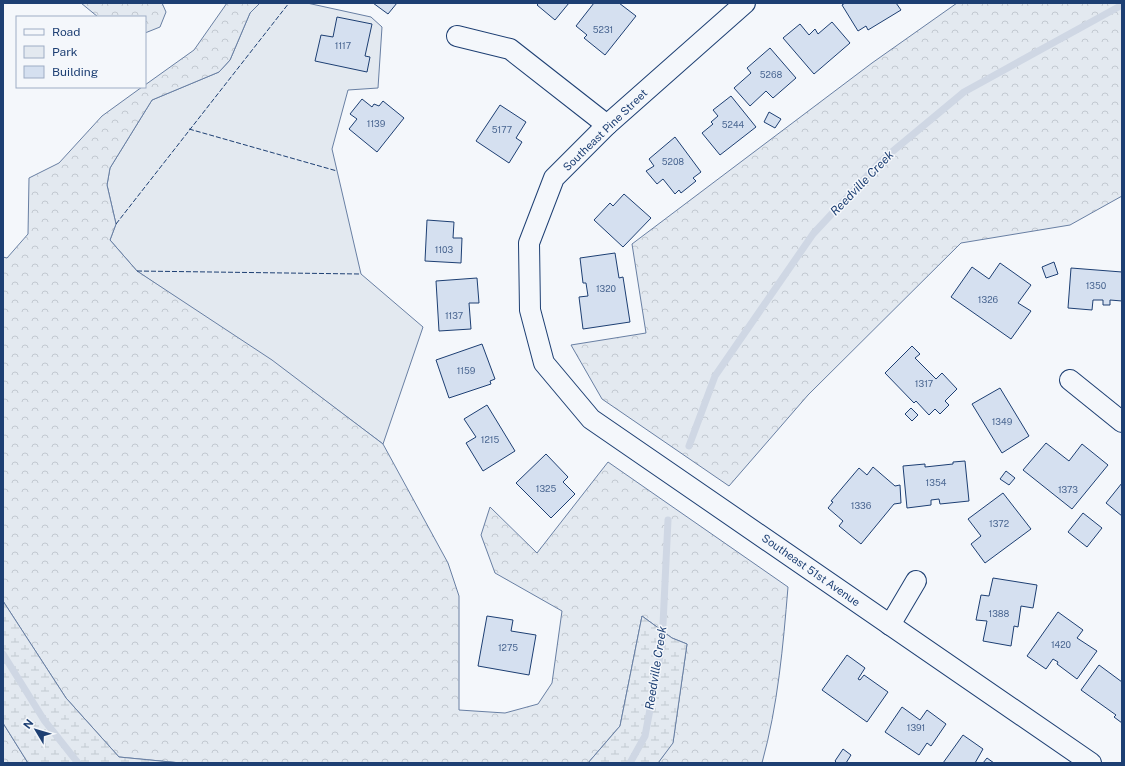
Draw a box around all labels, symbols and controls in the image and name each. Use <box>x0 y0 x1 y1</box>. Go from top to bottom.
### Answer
legend <box>16 16 146 88</box>
house number: 5231 <box>593 24 613 35</box>
text: Road <box>52 25 80 39</box>
house number: 1117 <box>335 40 351 51</box>
text: Park <box>52 45 78 59</box>
text: Building <box>52 65 98 79</box>
house number: 5268 <box>760 69 782 80</box>
street label: Southeast Pine Street <box>560 87 650 173</box>
house number: 1139 <box>367 118 386 129</box>
house number: 5244 <box>722 119 745 130</box>
house number: 5177 <box>492 124 512 135</box>
water label: Reedville Creek <box>828 147 897 218</box>
house number: 5208 <box>662 156 684 167</box>
house number: 1103 <box>435 244 454 255</box>
house number: 1350 <box>1086 280 1107 291</box>
house number: 1320 <box>596 283 617 294</box>
house number: 1326 <box>978 294 999 305</box>
house number: 1137 <box>445 310 463 321</box>
house number: 1159 <box>457 365 476 376</box>
house number: 1317 <box>915 378 933 389</box>
house number: 1349 <box>992 416 1013 427</box>
house number: 1215 <box>481 434 499 445</box>
house number: 1354 <box>926 477 947 488</box>
house number: 1325 <box>536 483 556 494</box>
house number: 1373 <box>1058 484 1078 495</box>
house number: 1336 <box>851 500 872 511</box>
house number: 1372 <box>989 518 1009 529</box>
street label: Southeast 51st Avenue <box>760 532 862 608</box>
house number: 1388 <box>989 608 1010 619</box>
water label: Reedville Creek <box>642 625 670 711</box>
house number: 1420 <box>1051 639 1072 650</box>
house number: 1275 <box>498 642 518 653</box>
north arrow <box>16 710 56 750</box>
text: N <box>21 717 35 731</box>
house number: 1391 <box>907 722 925 733</box>

